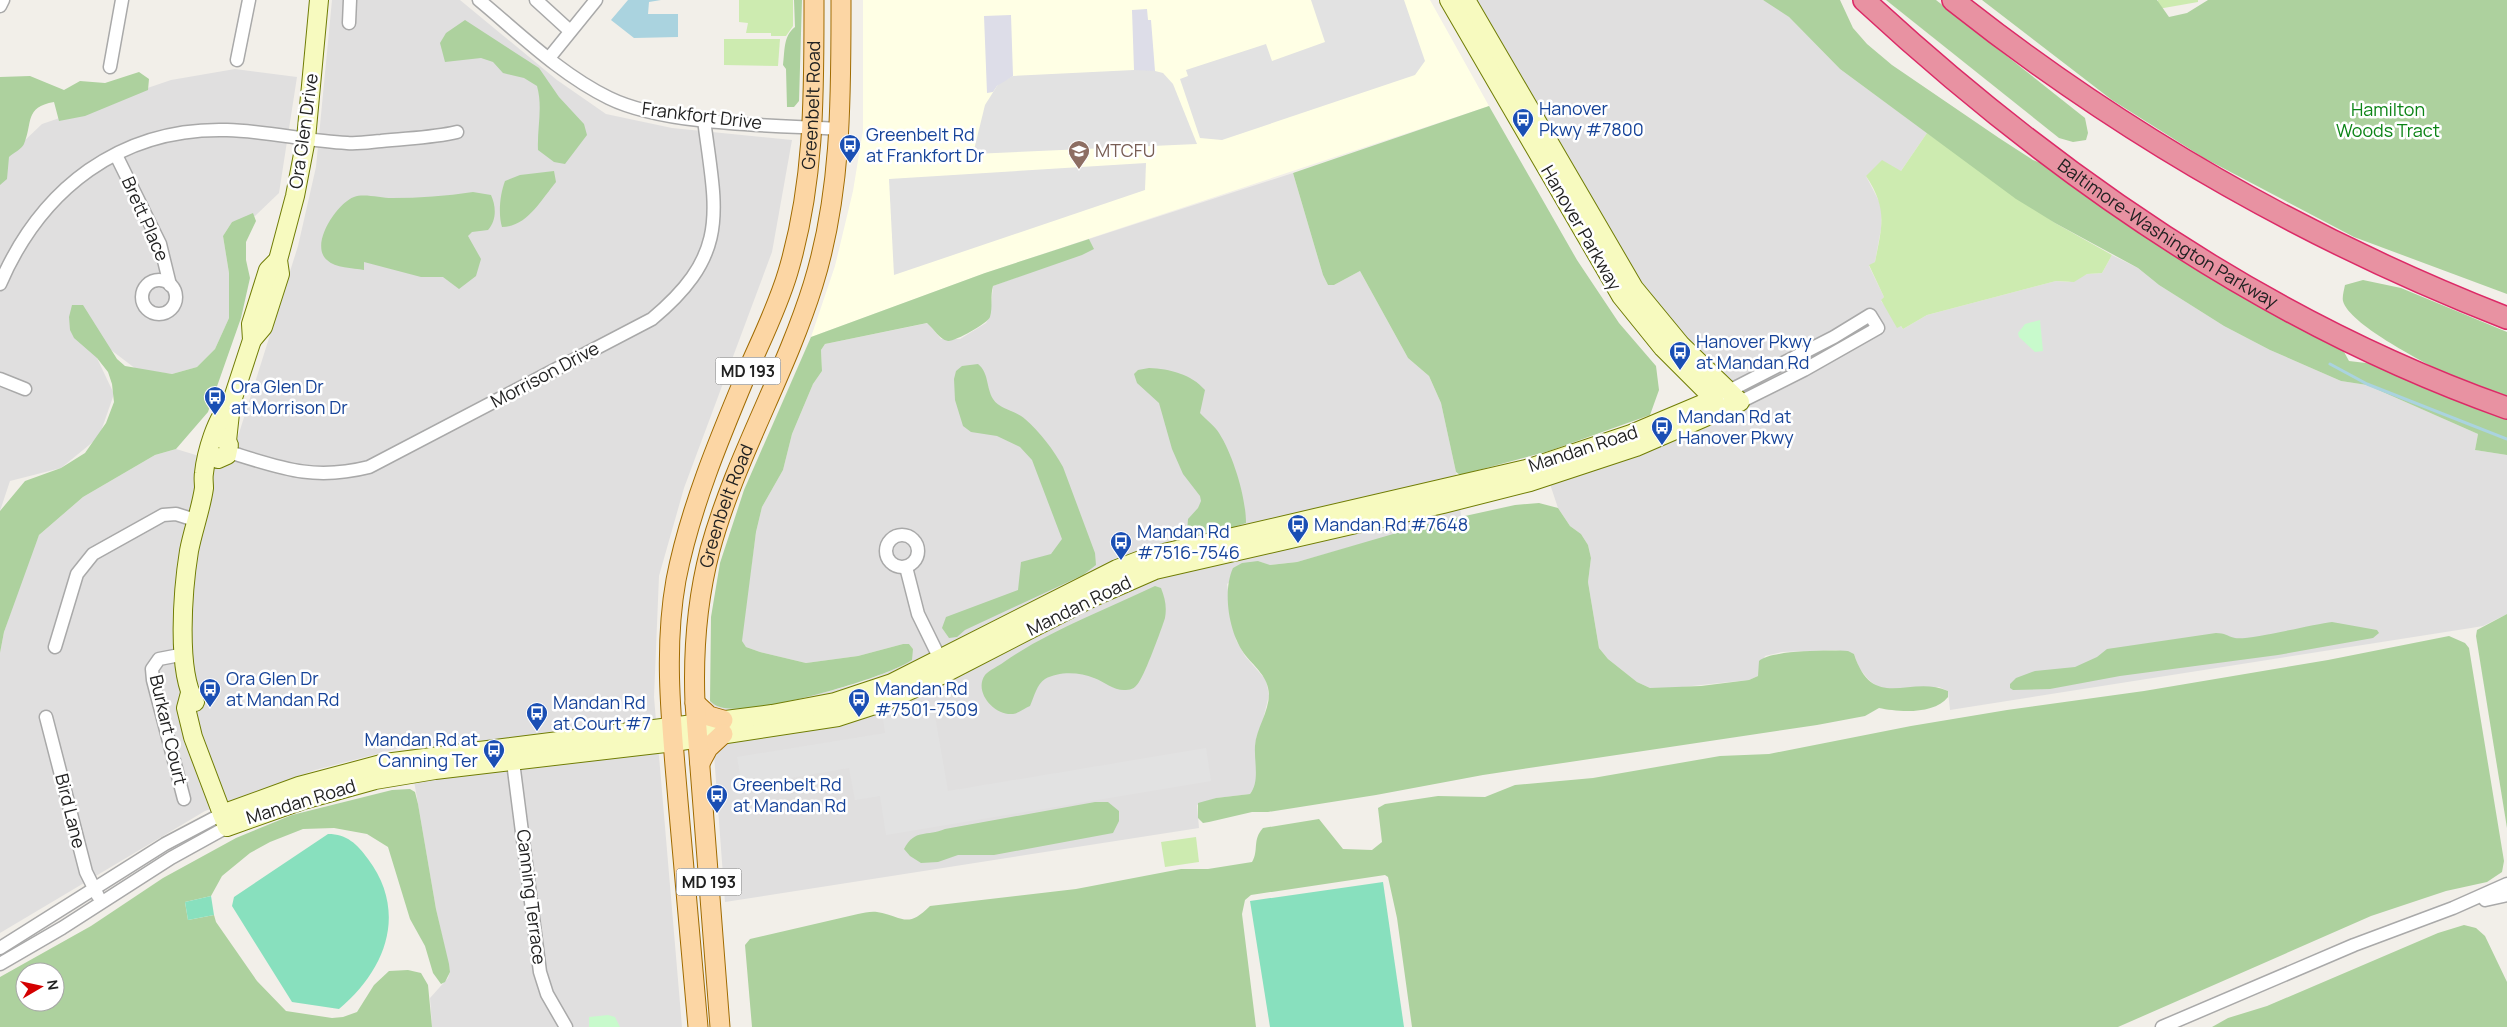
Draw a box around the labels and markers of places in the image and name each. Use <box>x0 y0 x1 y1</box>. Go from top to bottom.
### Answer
place label: Hanover Pkwy #7800 <box>1539 96 1644 141</box>
bus stop icon: Hanover Pkwy #7800 <box>1511 107 1535 138</box>
place label: Greenbelt Rd at Frankfort Dr <box>866 122 985 167</box>
bus stop icon: Greenbelt Rd at Frankfort Dr <box>838 133 862 164</box>
place label: MTCFU <box>1095 138 1155 162</box>
school or university icon: MTCFU <box>1067 139 1091 170</box>
place label: Hanover Pkwy at Mandan Rd <box>1696 329 1812 374</box>
bus stop icon: Hanover Pkwy at Mandan Rd <box>1668 340 1692 371</box>
place label: Ora Glen Dr at Morrison Dr <box>231 374 348 419</box>
bus stop icon: Ora Glen Dr at Morrison Dr <box>203 385 227 416</box>
place label: Mandan Rd at Hanover Pkwy <box>1678 404 1794 449</box>
bus stop icon: Mandan Rd at Hanover Pkwy <box>1650 415 1674 446</box>
place label: Mandan Rd #7648 <box>1314 512 1468 536</box>
bus stop icon: Mandan Rd #7648 <box>1286 513 1310 544</box>
place label: Mandan Rd #7516-7546 <box>1137 519 1240 564</box>
bus stop icon: Mandan Rd #7516-7546 <box>1109 530 1133 561</box>
place label: Ora Glen Dr at Mandan Rd <box>226 666 340 711</box>
place label: Mandan Rd #7501-7509 <box>875 676 978 721</box>
bus stop icon: Ora Glen Dr at Mandan Rd <box>198 677 222 708</box>
bus stop icon: Mandan Rd #7501-7509 <box>847 687 871 718</box>
place label: Mandan Rd at Court #7 <box>553 690 651 735</box>
bus stop icon: Mandan Rd at Court #7 <box>525 701 549 732</box>
place label: Mandan Rd at Canning Ter <box>364 727 478 772</box>
bus stop icon: Mandan Rd at Canning Ter <box>482 738 506 769</box>
place label: Greenbelt Rd at Mandan Rd <box>733 772 847 817</box>
bus stop icon: Greenbelt Rd at Mandan Rd <box>705 783 729 814</box>

